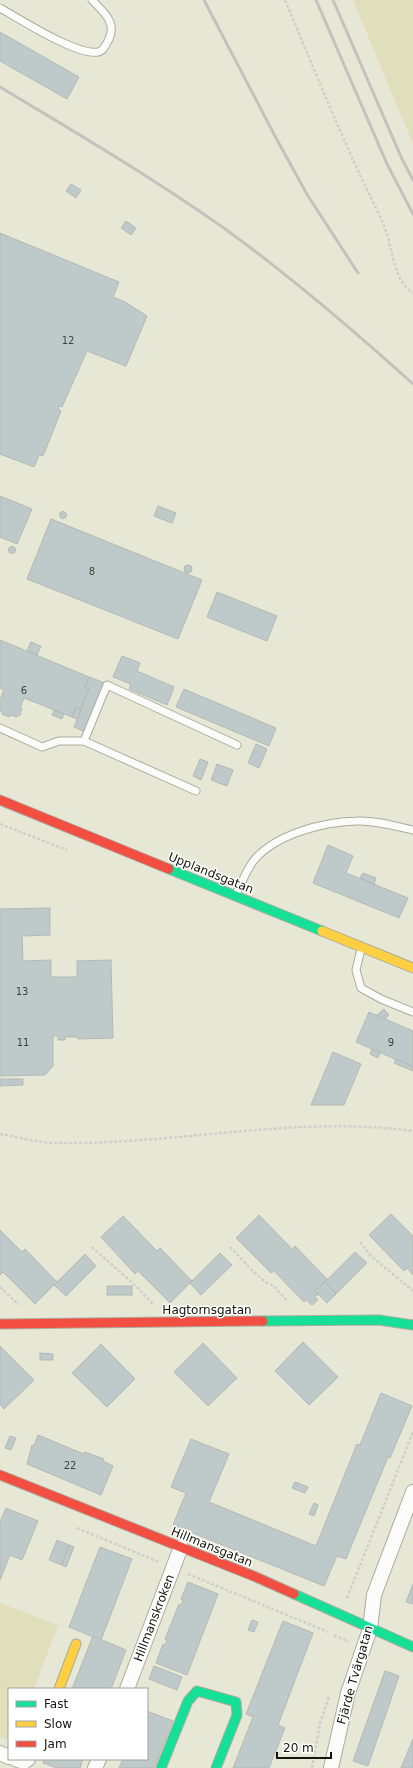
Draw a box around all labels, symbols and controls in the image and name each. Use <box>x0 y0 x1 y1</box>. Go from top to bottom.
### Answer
house number: 12 <box>62 335 74 346</box>
house number: 8 <box>89 566 95 577</box>
house number: 6 <box>21 685 27 696</box>
street label: Upplandsgatan <box>166 849 256 897</box>
house number: 13 <box>16 986 28 997</box>
house number: 11 <box>17 1037 29 1048</box>
house number: 9 <box>388 1037 394 1048</box>
street label: Hagtornsgatan <box>162 1303 252 1317</box>
house number: 22 <box>64 1460 76 1471</box>
street label: Hillmansgatan <box>169 1524 255 1570</box>
street label: Hillmanskroken <box>131 1572 177 1664</box>
street label: Fjärde Tvärgatan <box>334 1624 376 1726</box>
legend <box>8 1688 148 1760</box>
text: Fast <box>44 1697 68 1711</box>
text: Slow <box>44 1717 72 1731</box>
scale bar <box>277 1734 331 1760</box>
text: Jam <box>43 1737 67 1751</box>
text: 20 m <box>283 1741 314 1755</box>

